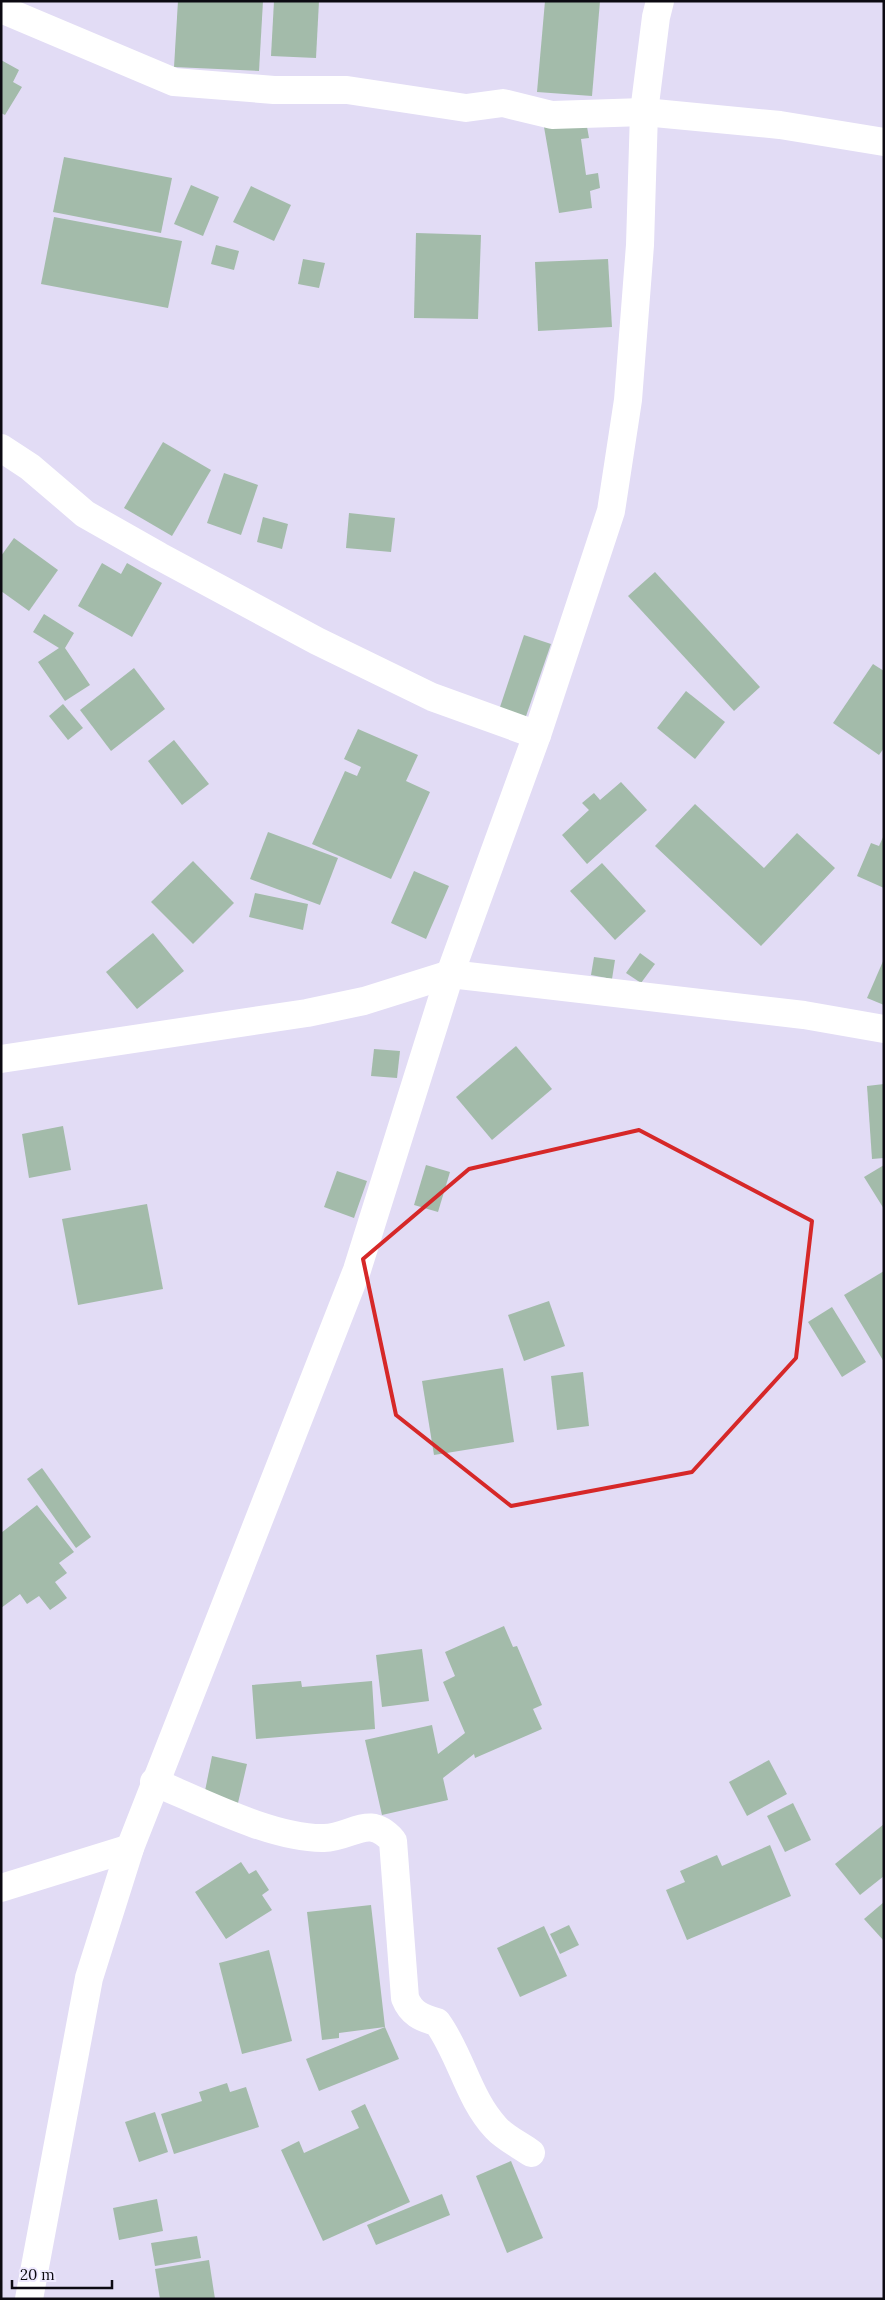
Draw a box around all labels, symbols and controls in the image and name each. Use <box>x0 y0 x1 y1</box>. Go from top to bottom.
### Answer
scale bar <box>12 2258 112 2290</box>
text: 20 m <box>20 2265 55 2284</box>

